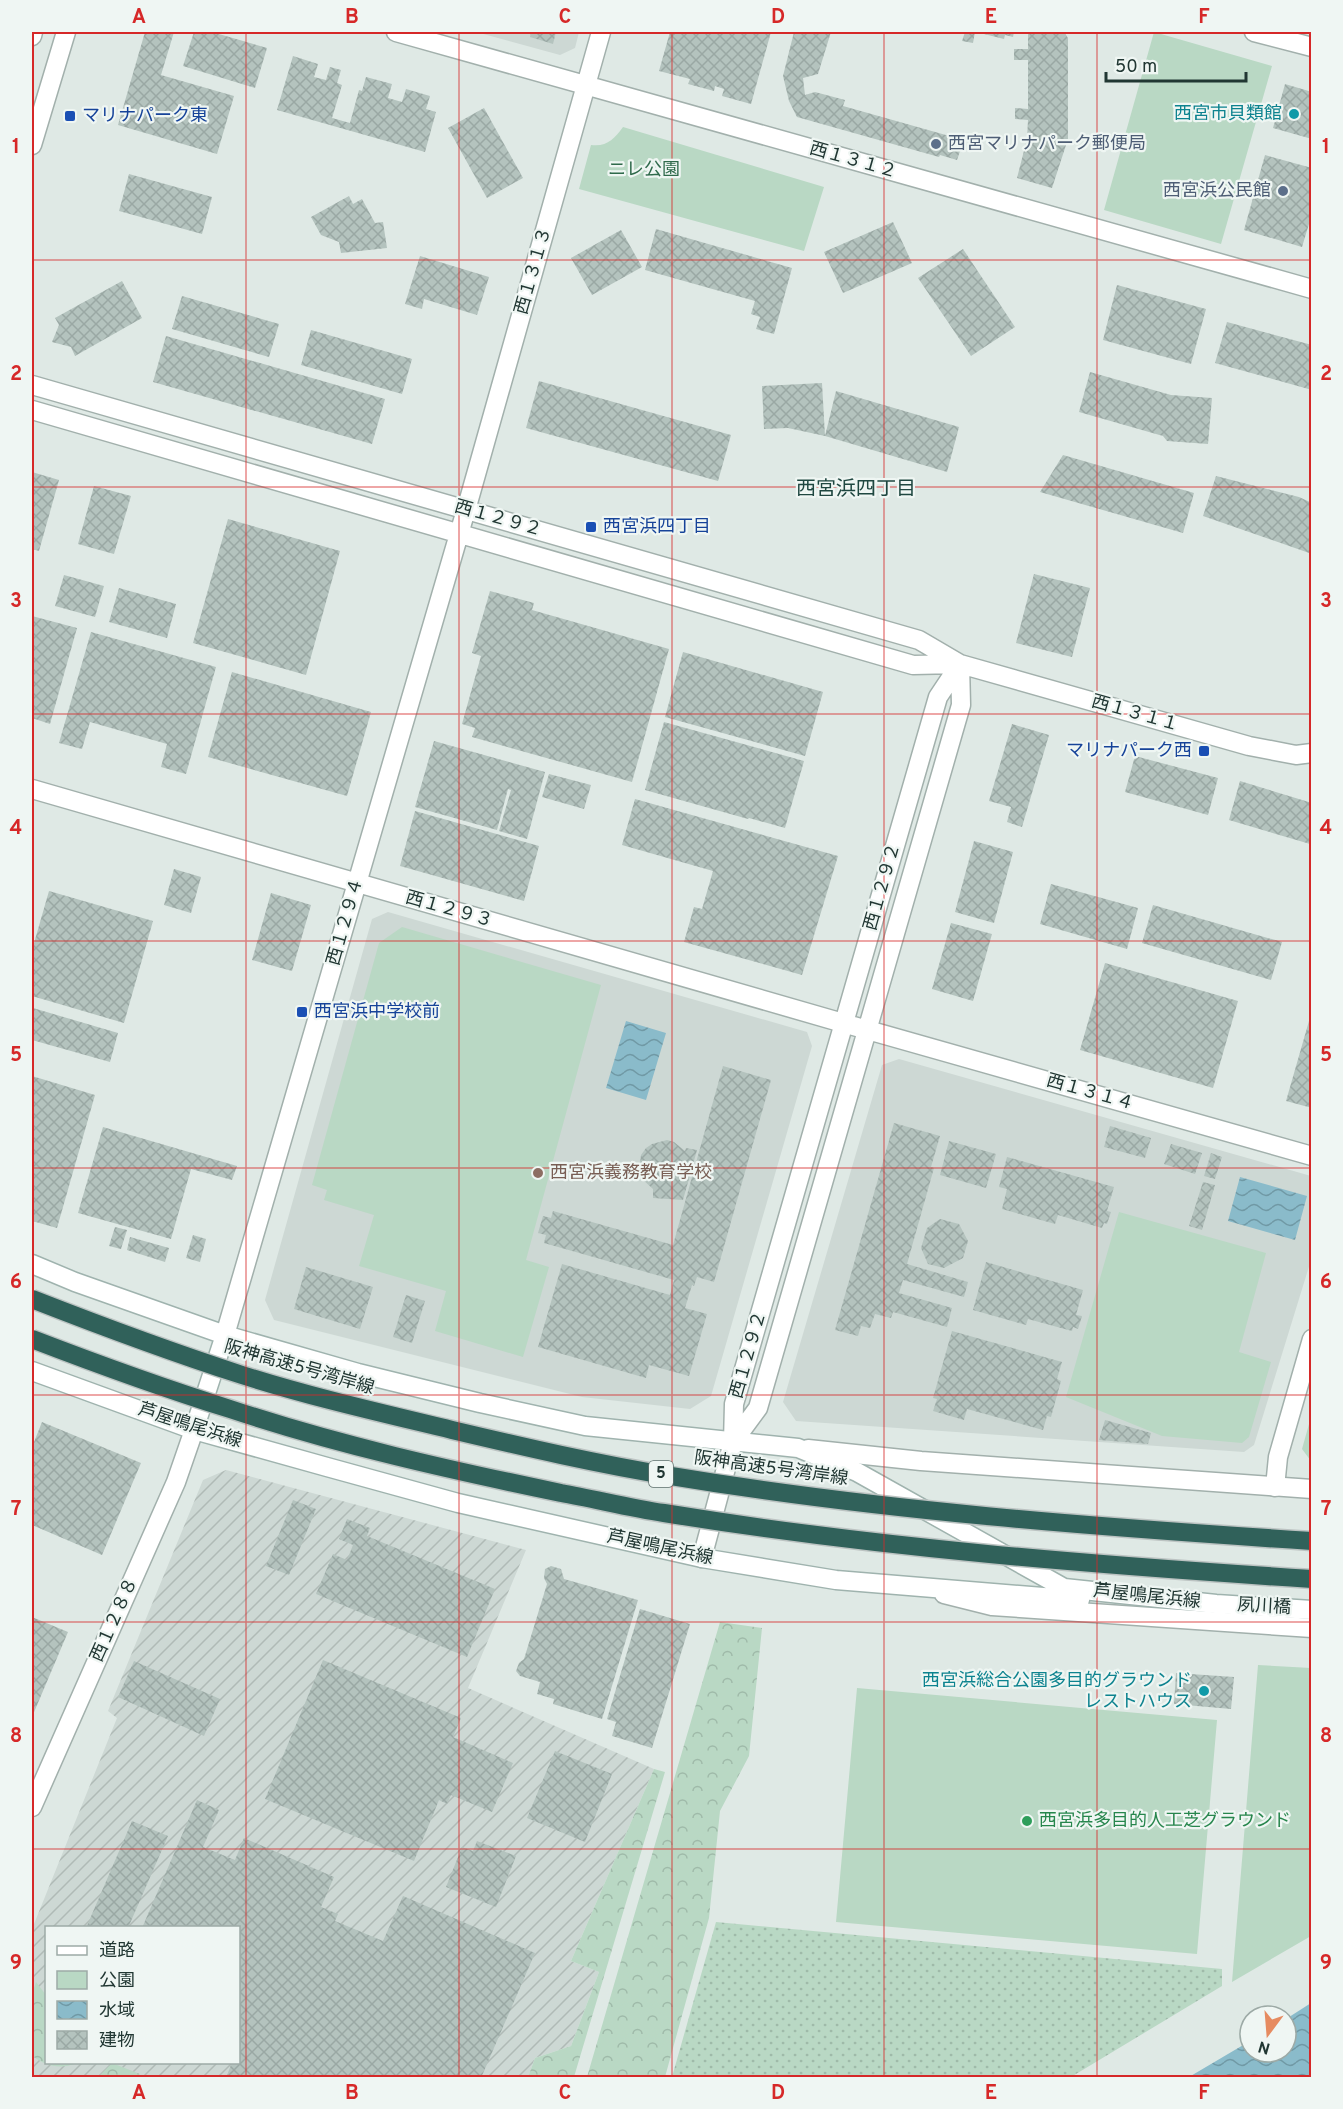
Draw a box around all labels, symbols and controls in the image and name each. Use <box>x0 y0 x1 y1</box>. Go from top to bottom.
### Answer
text: A <box>132 5 146 31</box>
text: B <box>345 5 359 31</box>
text: C <box>559 5 571 31</box>
text: D <box>771 5 785 31</box>
text: E <box>985 5 997 31</box>
text: F <box>1198 5 1210 31</box>
scale bar <box>1106 45 1246 83</box>
text: 50 m <box>1115 56 1157 79</box>
place label: 西宮市貝類館 <box>1174 103 1282 126</box>
place label: マリナパーク東 <box>82 105 208 128</box>
marker: 西宮市貝類館 <box>1287 107 1301 121</box>
marker: マリナパーク東 <box>63 109 77 123</box>
place label: 西宮マリナパーク郵便局 <box>948 133 1146 156</box>
text: 1 <box>12 135 20 161</box>
text: 1 <box>1322 135 1330 161</box>
marker: 西宮マリナパーク郵便局 <box>929 137 943 151</box>
street label: 西１３１２ <box>807 138 899 184</box>
park label: ニレ公園 <box>608 159 680 182</box>
place label: 西宮浜公民館 <box>1163 180 1271 203</box>
marker: 西宮浜公民館 <box>1276 184 1290 198</box>
street label: 西１３１３ <box>511 225 557 317</box>
text: 2 <box>10 362 22 388</box>
text: 2 <box>1320 362 1332 388</box>
district label: 西宮浜四丁目 <box>796 477 916 503</box>
street label: 西１２９２ <box>452 496 544 542</box>
place label: 西宮浜四丁目 <box>603 516 711 539</box>
marker: 西宮浜四丁目 <box>584 520 598 534</box>
text: 3 <box>10 589 22 615</box>
text: 3 <box>1320 589 1332 615</box>
street label: 西１３１１ <box>1089 691 1181 737</box>
place label: マリナパーク西 <box>1066 740 1192 763</box>
marker: マリナパーク西 <box>1197 744 1211 758</box>
text: 4 <box>10 816 22 842</box>
text: 4 <box>1320 816 1332 842</box>
street label: 西１２９２ <box>860 841 906 933</box>
street label: 西１２９４ <box>323 876 369 968</box>
street label: 西１２９３ <box>403 887 495 933</box>
place label: 西宮浜中学校前 <box>314 1001 440 1024</box>
marker: 西宮浜中学校前 <box>295 1005 309 1019</box>
text: 5 <box>10 1043 22 1069</box>
text: 5 <box>1320 1043 1332 1069</box>
street label: 西１３１４ <box>1044 1070 1136 1116</box>
place label: 西宮浜義務教育学校 <box>550 1162 712 1185</box>
marker: 西宮浜義務教育学校 <box>531 1166 545 1180</box>
text: 6 <box>10 1270 22 1296</box>
text: 6 <box>1320 1270 1332 1296</box>
street label: 西１２９２ <box>726 1309 772 1401</box>
street label: 阪神高速5号湾岸線 <box>221 1336 377 1400</box>
street label: 芦屋鳴尾浜線 <box>135 1398 245 1454</box>
street label: 阪神高速5号湾岸線 <box>693 1447 849 1491</box>
road number: 5 <box>649 1461 673 1487</box>
text: 7 <box>11 1497 21 1523</box>
text: 7 <box>1321 1497 1331 1523</box>
street label: 芦屋鳴尾浜線 <box>605 1526 715 1570</box>
street label: 西１２８８ <box>86 1574 144 1666</box>
street label: 芦屋鳴尾浜線 <box>1092 1580 1202 1614</box>
street label: 夙川橋 <box>1236 1594 1292 1620</box>
place label: 西宮浜総合公園多目的グラウンド レストハウス <box>922 1670 1192 1714</box>
marker: 西宮浜総合公園多目的グラウンド レストハウス <box>1197 1684 1211 1698</box>
text: 8 <box>10 1724 22 1750</box>
text: 8 <box>1320 1724 1332 1750</box>
place label: 西宮浜多目的人工芝グラウンド <box>1039 1810 1291 1833</box>
marker: 西宮浜多目的人工芝グラウンド <box>1020 1814 1034 1828</box>
legend <box>45 1926 240 2064</box>
text: 道路 <box>99 1940 135 1963</box>
text: 9 <box>10 1951 22 1977</box>
text: 9 <box>1320 1951 1332 1977</box>
text: 公園 <box>99 1970 135 1993</box>
text: 水域 <box>99 2000 135 2023</box>
north arrow <box>1238 2004 1298 2064</box>
text: 建物 <box>99 2030 135 2053</box>
text: N <box>1256 2035 1273 2058</box>
text: A <box>132 2081 146 2107</box>
text: B <box>345 2081 359 2107</box>
text: C <box>559 2081 571 2107</box>
text: D <box>771 2081 785 2107</box>
text: E <box>985 2081 997 2107</box>
text: F <box>1198 2081 1210 2107</box>

